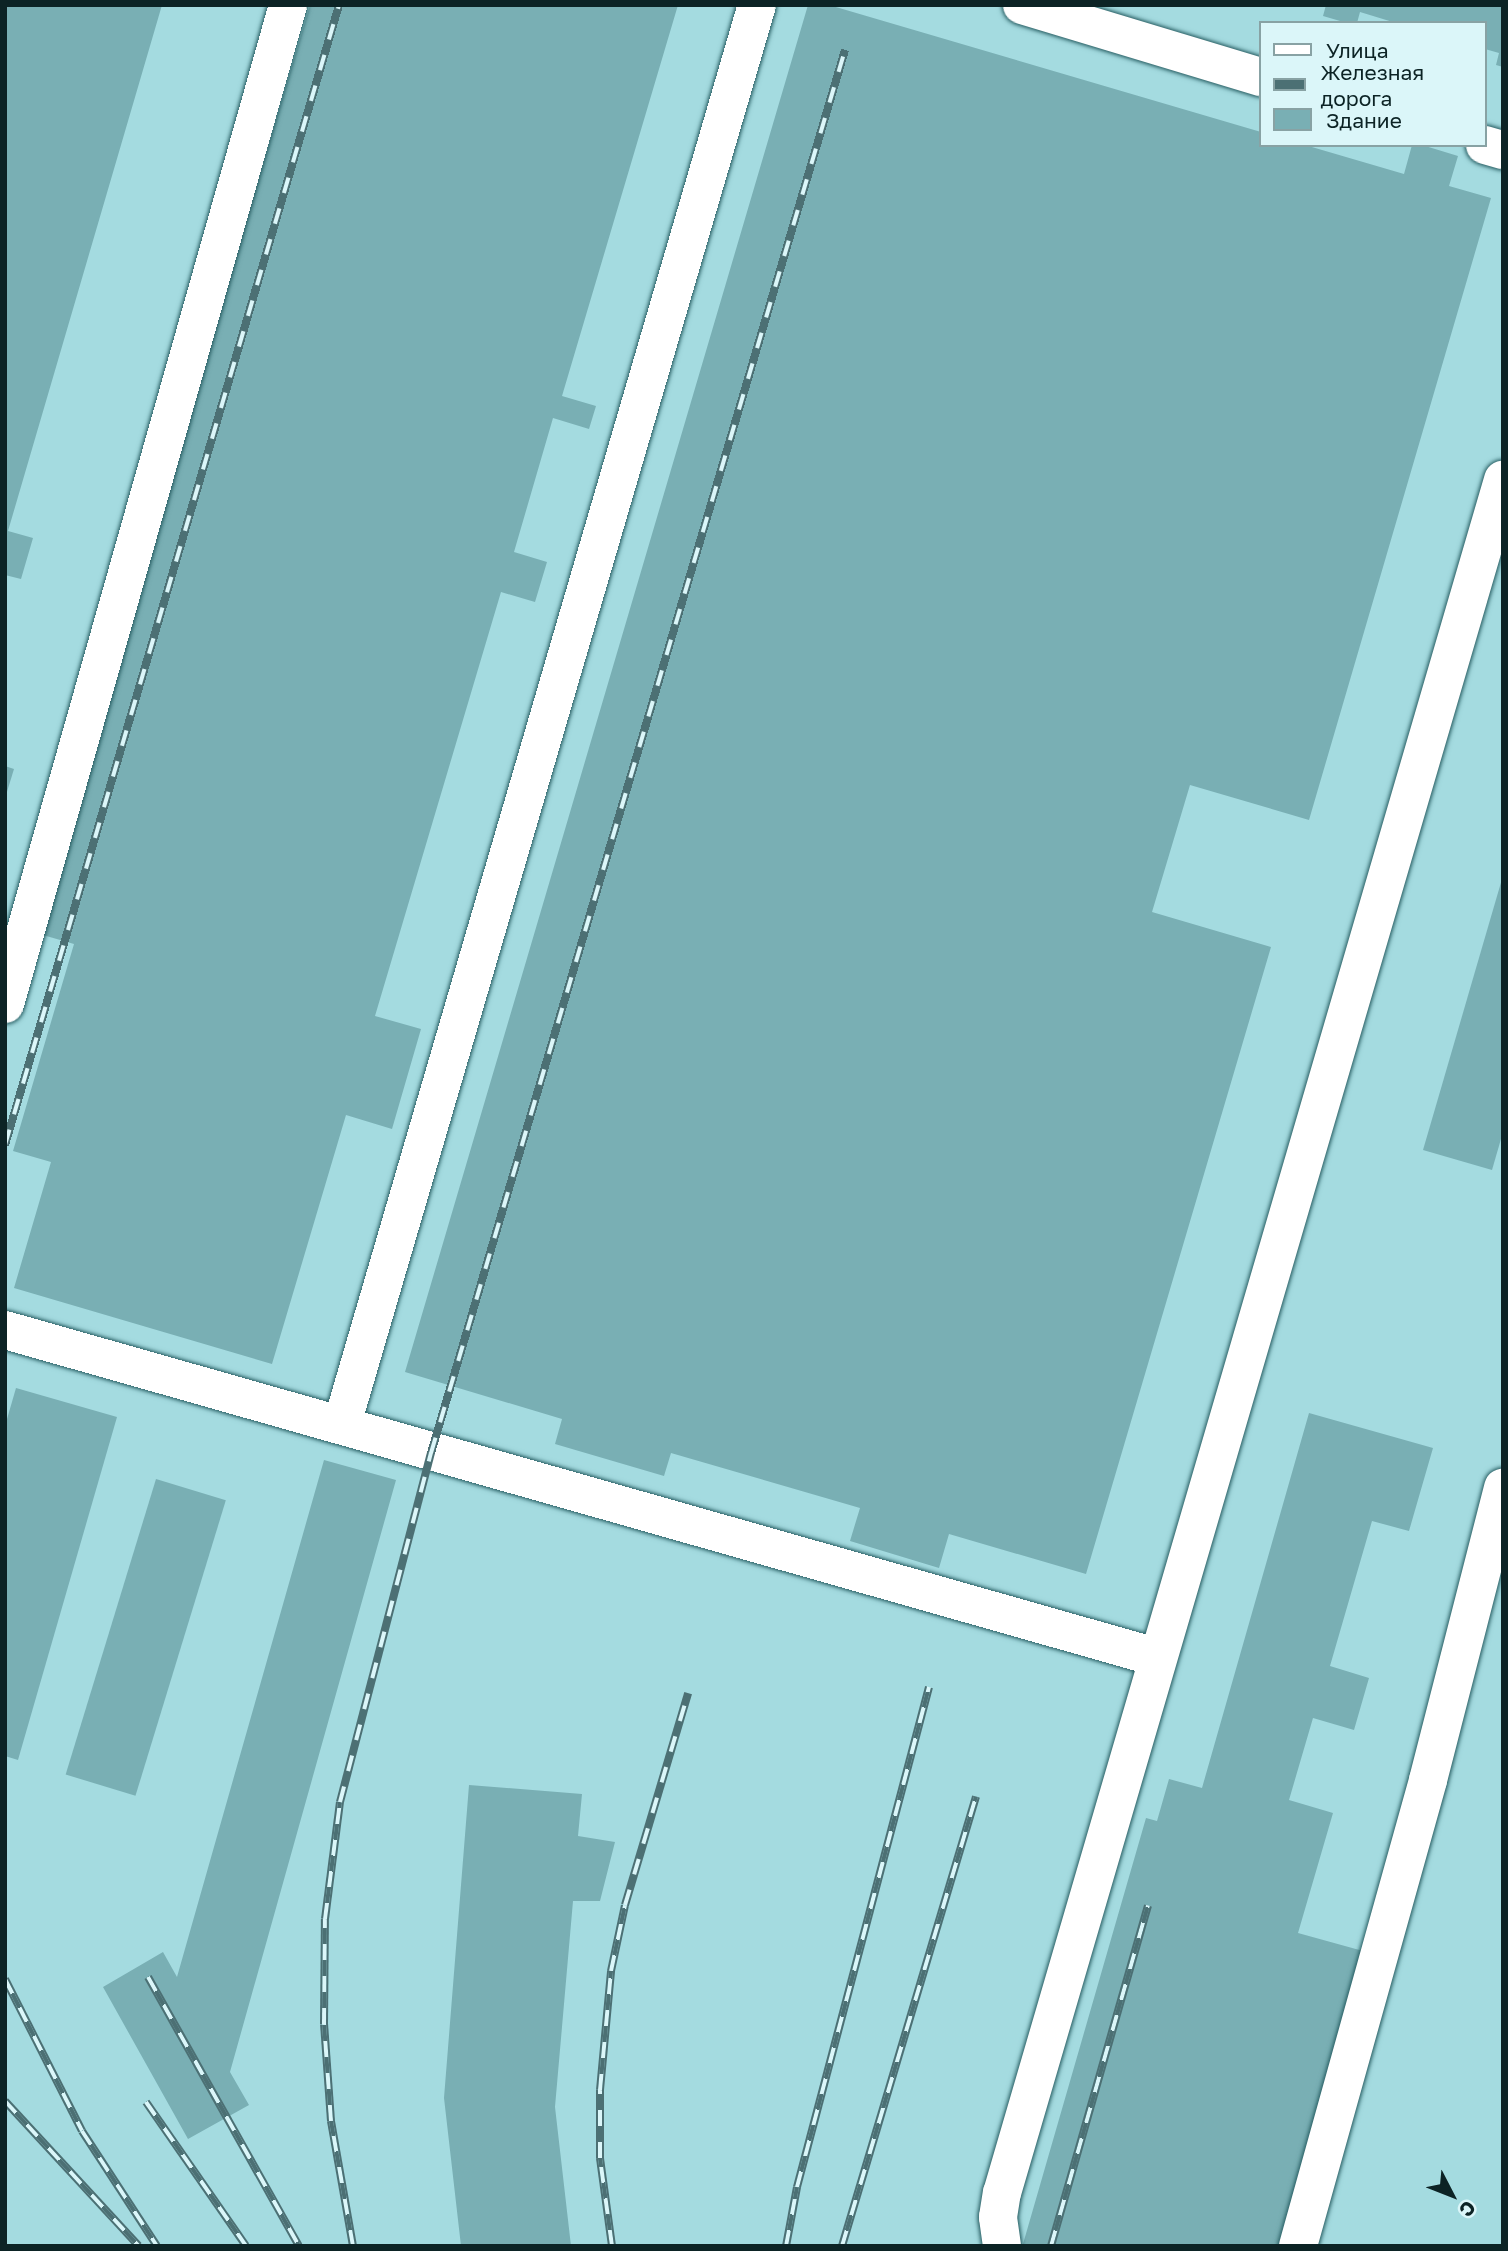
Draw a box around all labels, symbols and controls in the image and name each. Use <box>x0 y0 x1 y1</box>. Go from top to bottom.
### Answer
legend <box>1260 21 1487 147</box>
text: Улица <box>1326 37 1389 63</box>
text: Железная дорога <box>1320 59 1424 111</box>
text: Здание <box>1326 107 1402 133</box>
north arrow <box>1417 2160 1487 2230</box>
text: С <box>1455 2197 1481 2222</box>

